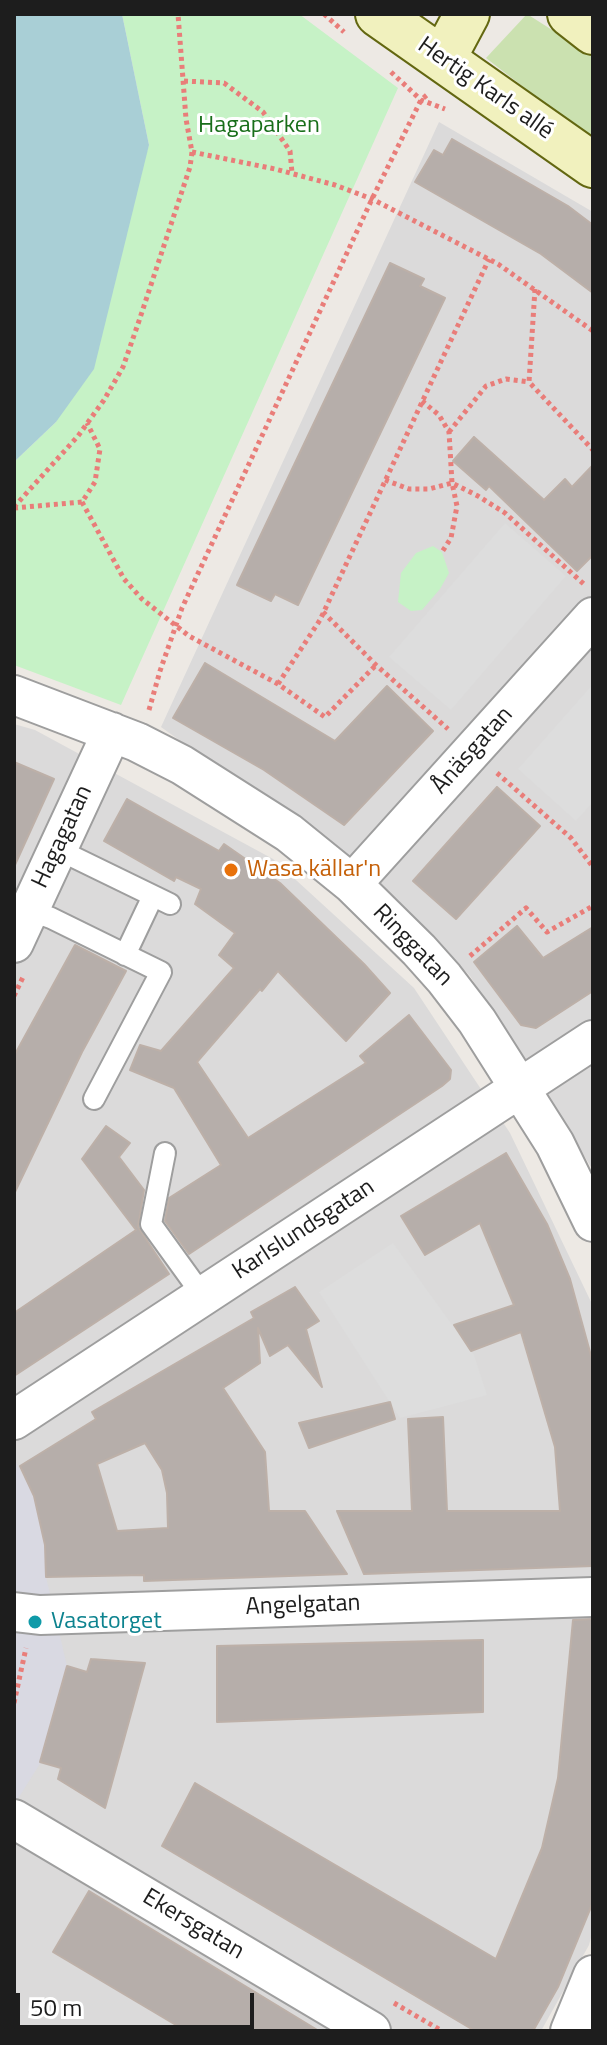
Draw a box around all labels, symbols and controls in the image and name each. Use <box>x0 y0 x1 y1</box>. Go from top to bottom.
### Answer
street label: Hertig Karls allé <box>412 32 558 146</box>
park label: Hagaparken <box>198 112 320 140</box>
street label: Ånäsgatan <box>426 701 520 801</box>
street label: Hagagatan <box>27 781 99 893</box>
place label: Wasa källar'n <box>247 856 381 884</box>
marker: Wasa källar'n <box>222 861 240 879</box>
street label: Ringgatan <box>366 899 458 993</box>
street label: Karlslundsgatan <box>228 1173 380 1287</box>
street label: Angelgatan <box>245 1590 361 1622</box>
place label: Vasatorget <box>51 1608 162 1636</box>
marker: Vasatorget <box>26 1613 44 1631</box>
street label: Ekersgatan <box>137 1883 249 1967</box>
scale bar <box>20 1977 258 2027</box>
text: 50 m <box>30 1989 82 2025</box>

